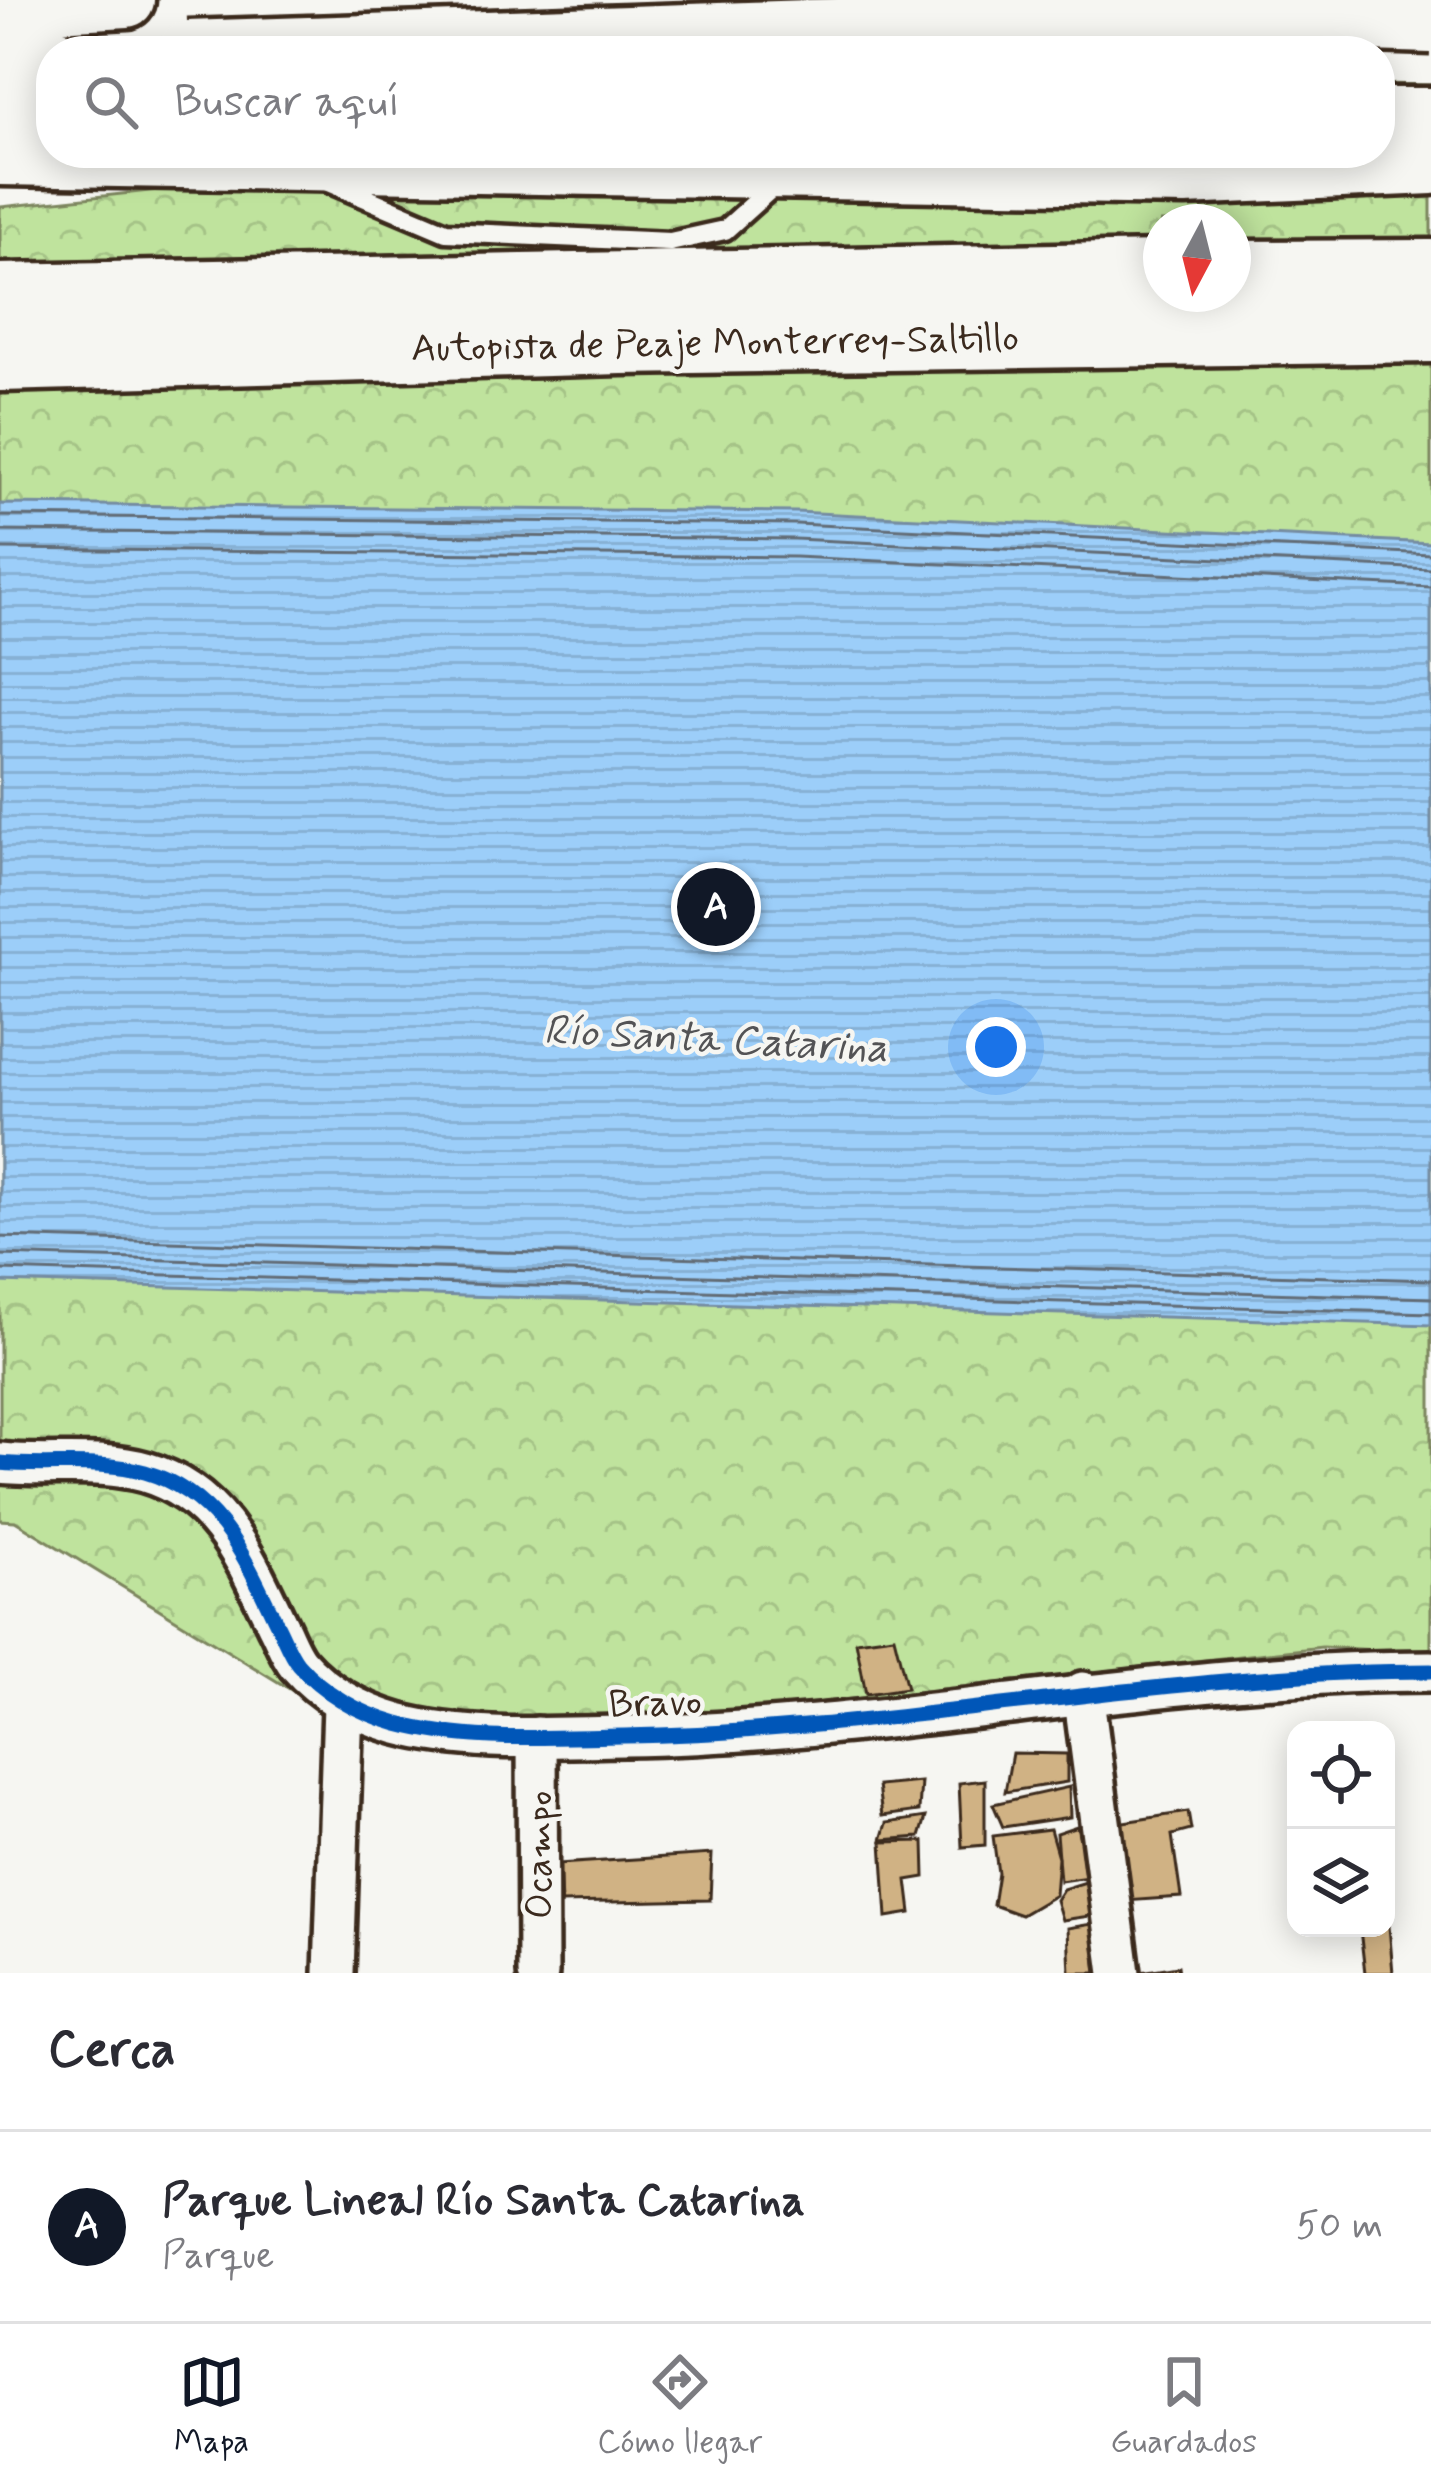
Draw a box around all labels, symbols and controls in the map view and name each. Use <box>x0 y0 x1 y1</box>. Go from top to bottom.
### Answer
search box <box>36 36 1395 168</box>
icon: search <box>78 69 144 135</box>
text: Buscar aquí <box>174 73 400 132</box>
north arrow <box>1143 204 1251 312</box>
street label: Autopista de Peaje Monterrey-Saltillo <box>411 314 1019 375</box>
pin: A <box>677 862 755 952</box>
water label: Río Santa Catarina <box>542 1004 889 1077</box>
your location <box>966 1017 1026 1077</box>
street label: Bravo <box>608 1677 703 1732</box>
map controls <box>1287 1721 1395 1937</box>
button: locate <box>1287 1721 1395 1829</box>
street label: Ocampo <box>515 1791 566 1919</box>
button: layers <box>1287 1829 1395 1937</box>
text: Cerca <box>48 2018 176 2084</box>
text: Parque Lineal Río Santa Catarina <box>162 2172 805 2231</box>
text: A <box>74 2201 100 2252</box>
text: 50 m <box>1296 2201 1383 2252</box>
text: Parque <box>162 2231 274 2282</box>
tab: Mapa <box>174 2349 249 2465</box>
tab: Cómo llegar <box>597 2349 762 2465</box>
tab: Guardados <box>1110 2349 1257 2465</box>

